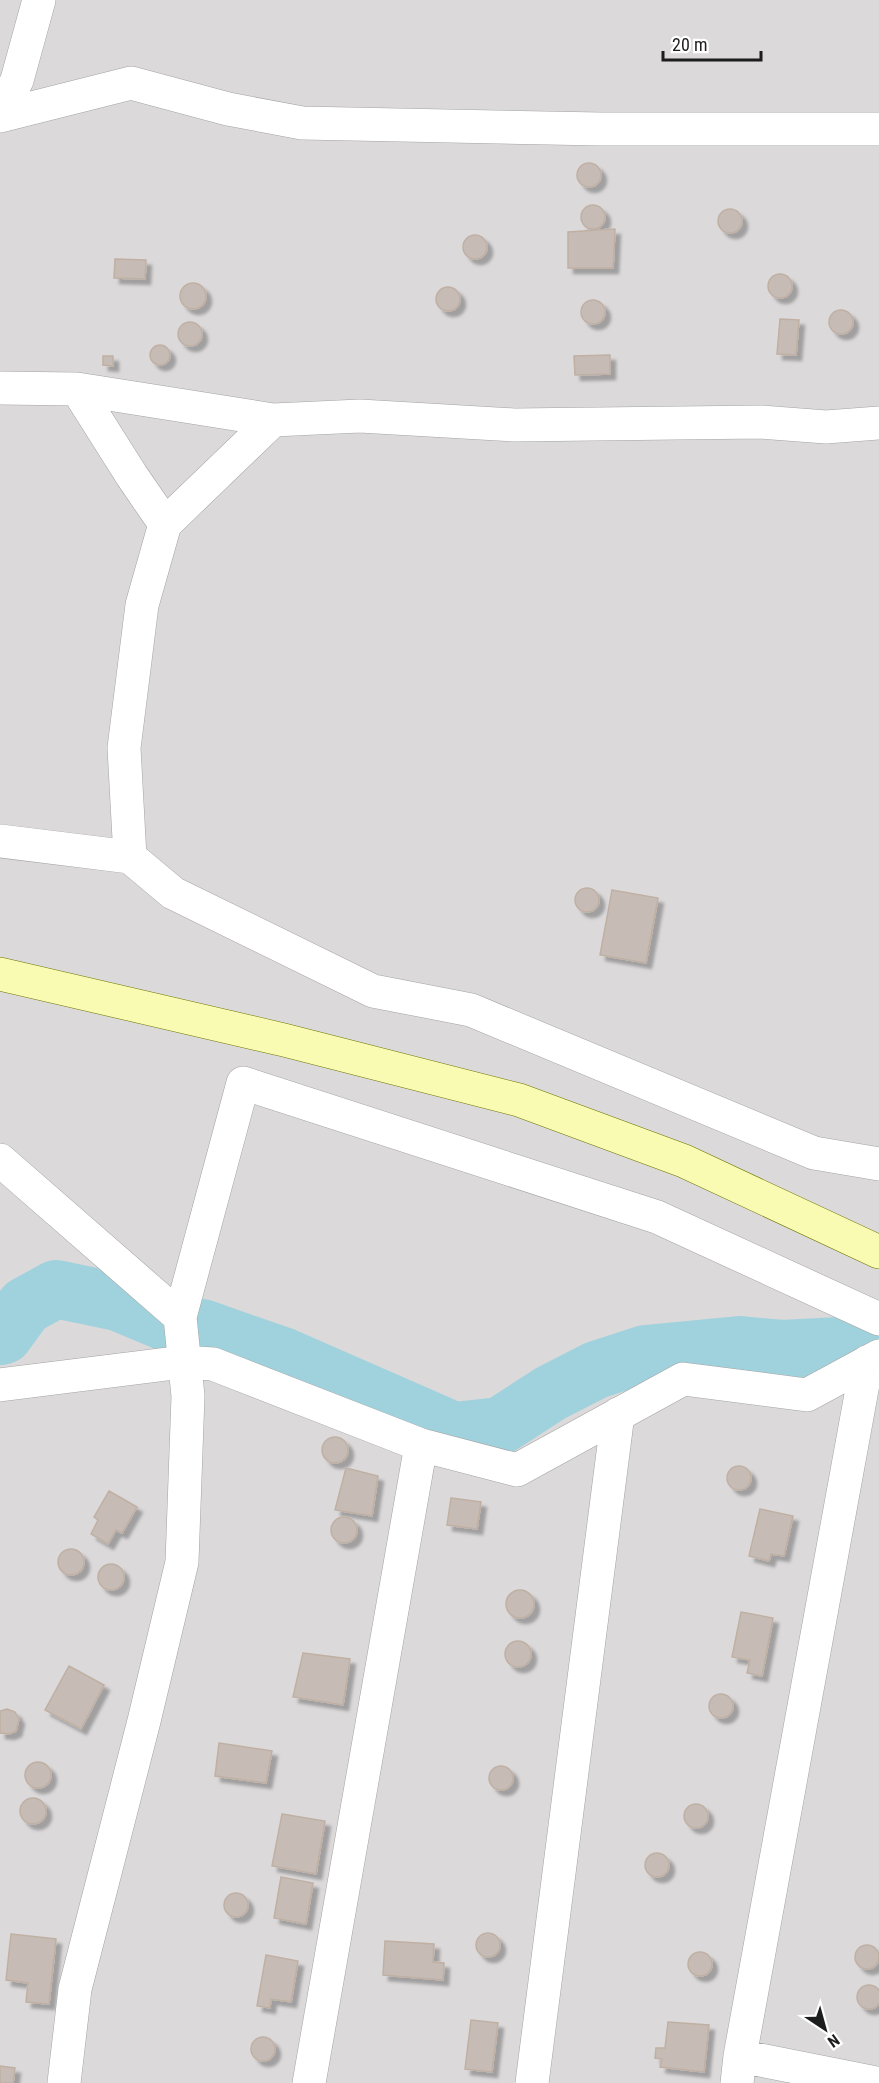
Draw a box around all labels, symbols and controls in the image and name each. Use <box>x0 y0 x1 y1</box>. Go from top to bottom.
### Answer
scale bar <box>663 24 760 62</box>
text: 20 m <box>672 34 707 55</box>
north arrow <box>795 1999 855 2059</box>
text: N <box>824 2030 843 2051</box>

